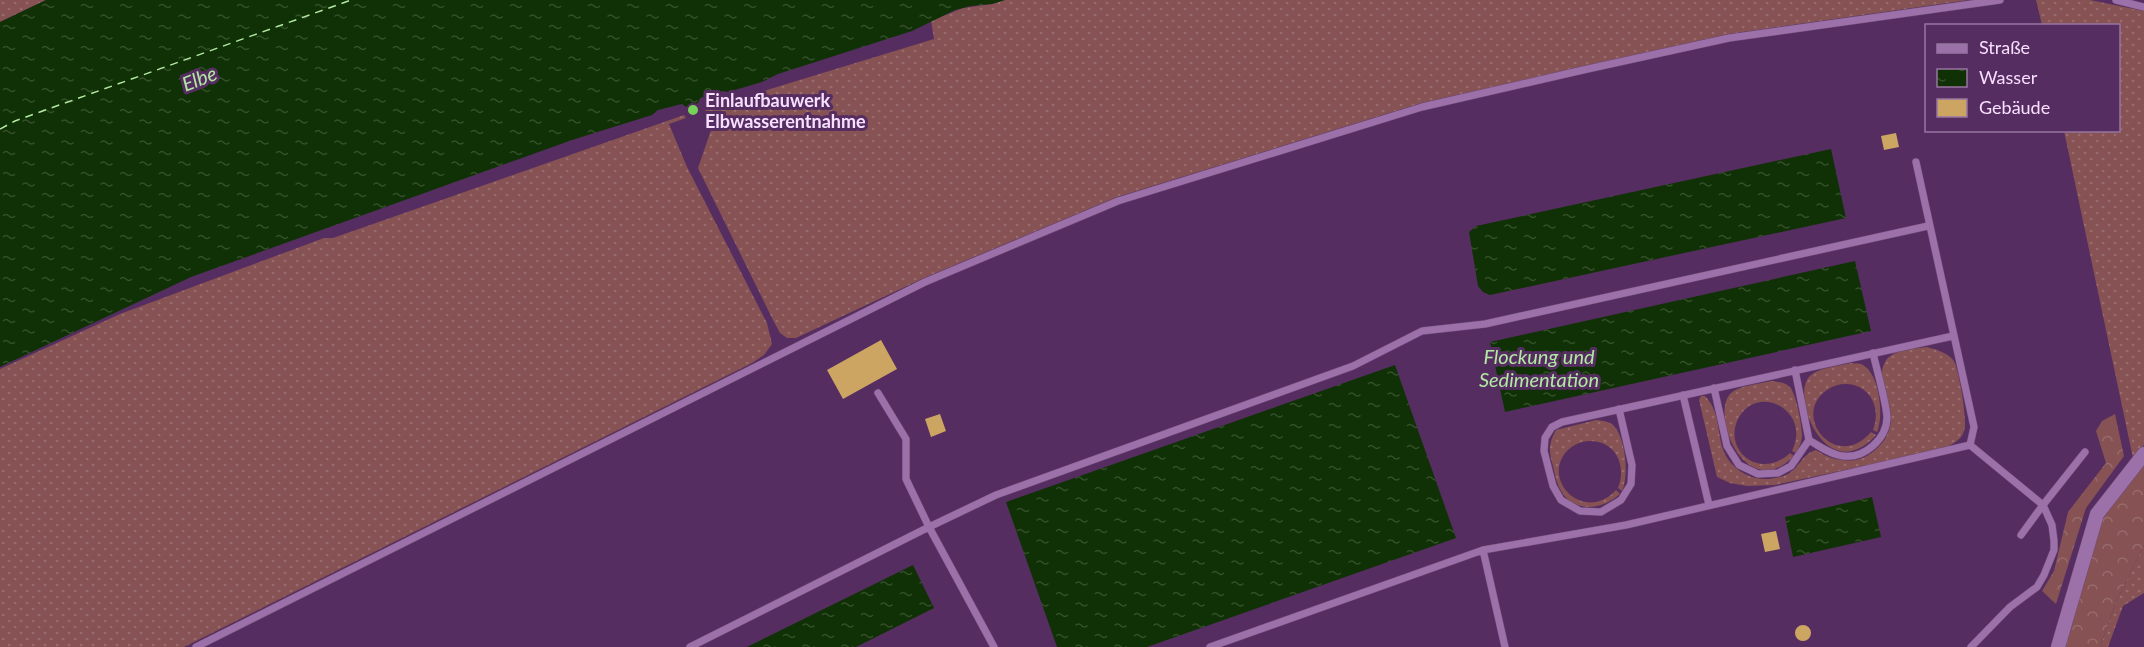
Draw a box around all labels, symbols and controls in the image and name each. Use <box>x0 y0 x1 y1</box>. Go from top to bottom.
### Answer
legend <box>1925 24 2120 132</box>
text: Straße <box>1979 36 2030 58</box>
water label: Elbe <box>178 60 220 96</box>
text: Wasser <box>1979 66 2038 88</box>
place label: Einlaufbauwerk Elbwasserentnahme <box>705 89 866 132</box>
text: Gebäude <box>1979 96 2050 118</box>
marker: Einlaufbauwerk Elbwasserentnahme <box>686 103 700 117</box>
water label: Flockung und Sedimentation <box>1479 344 1599 391</box>

